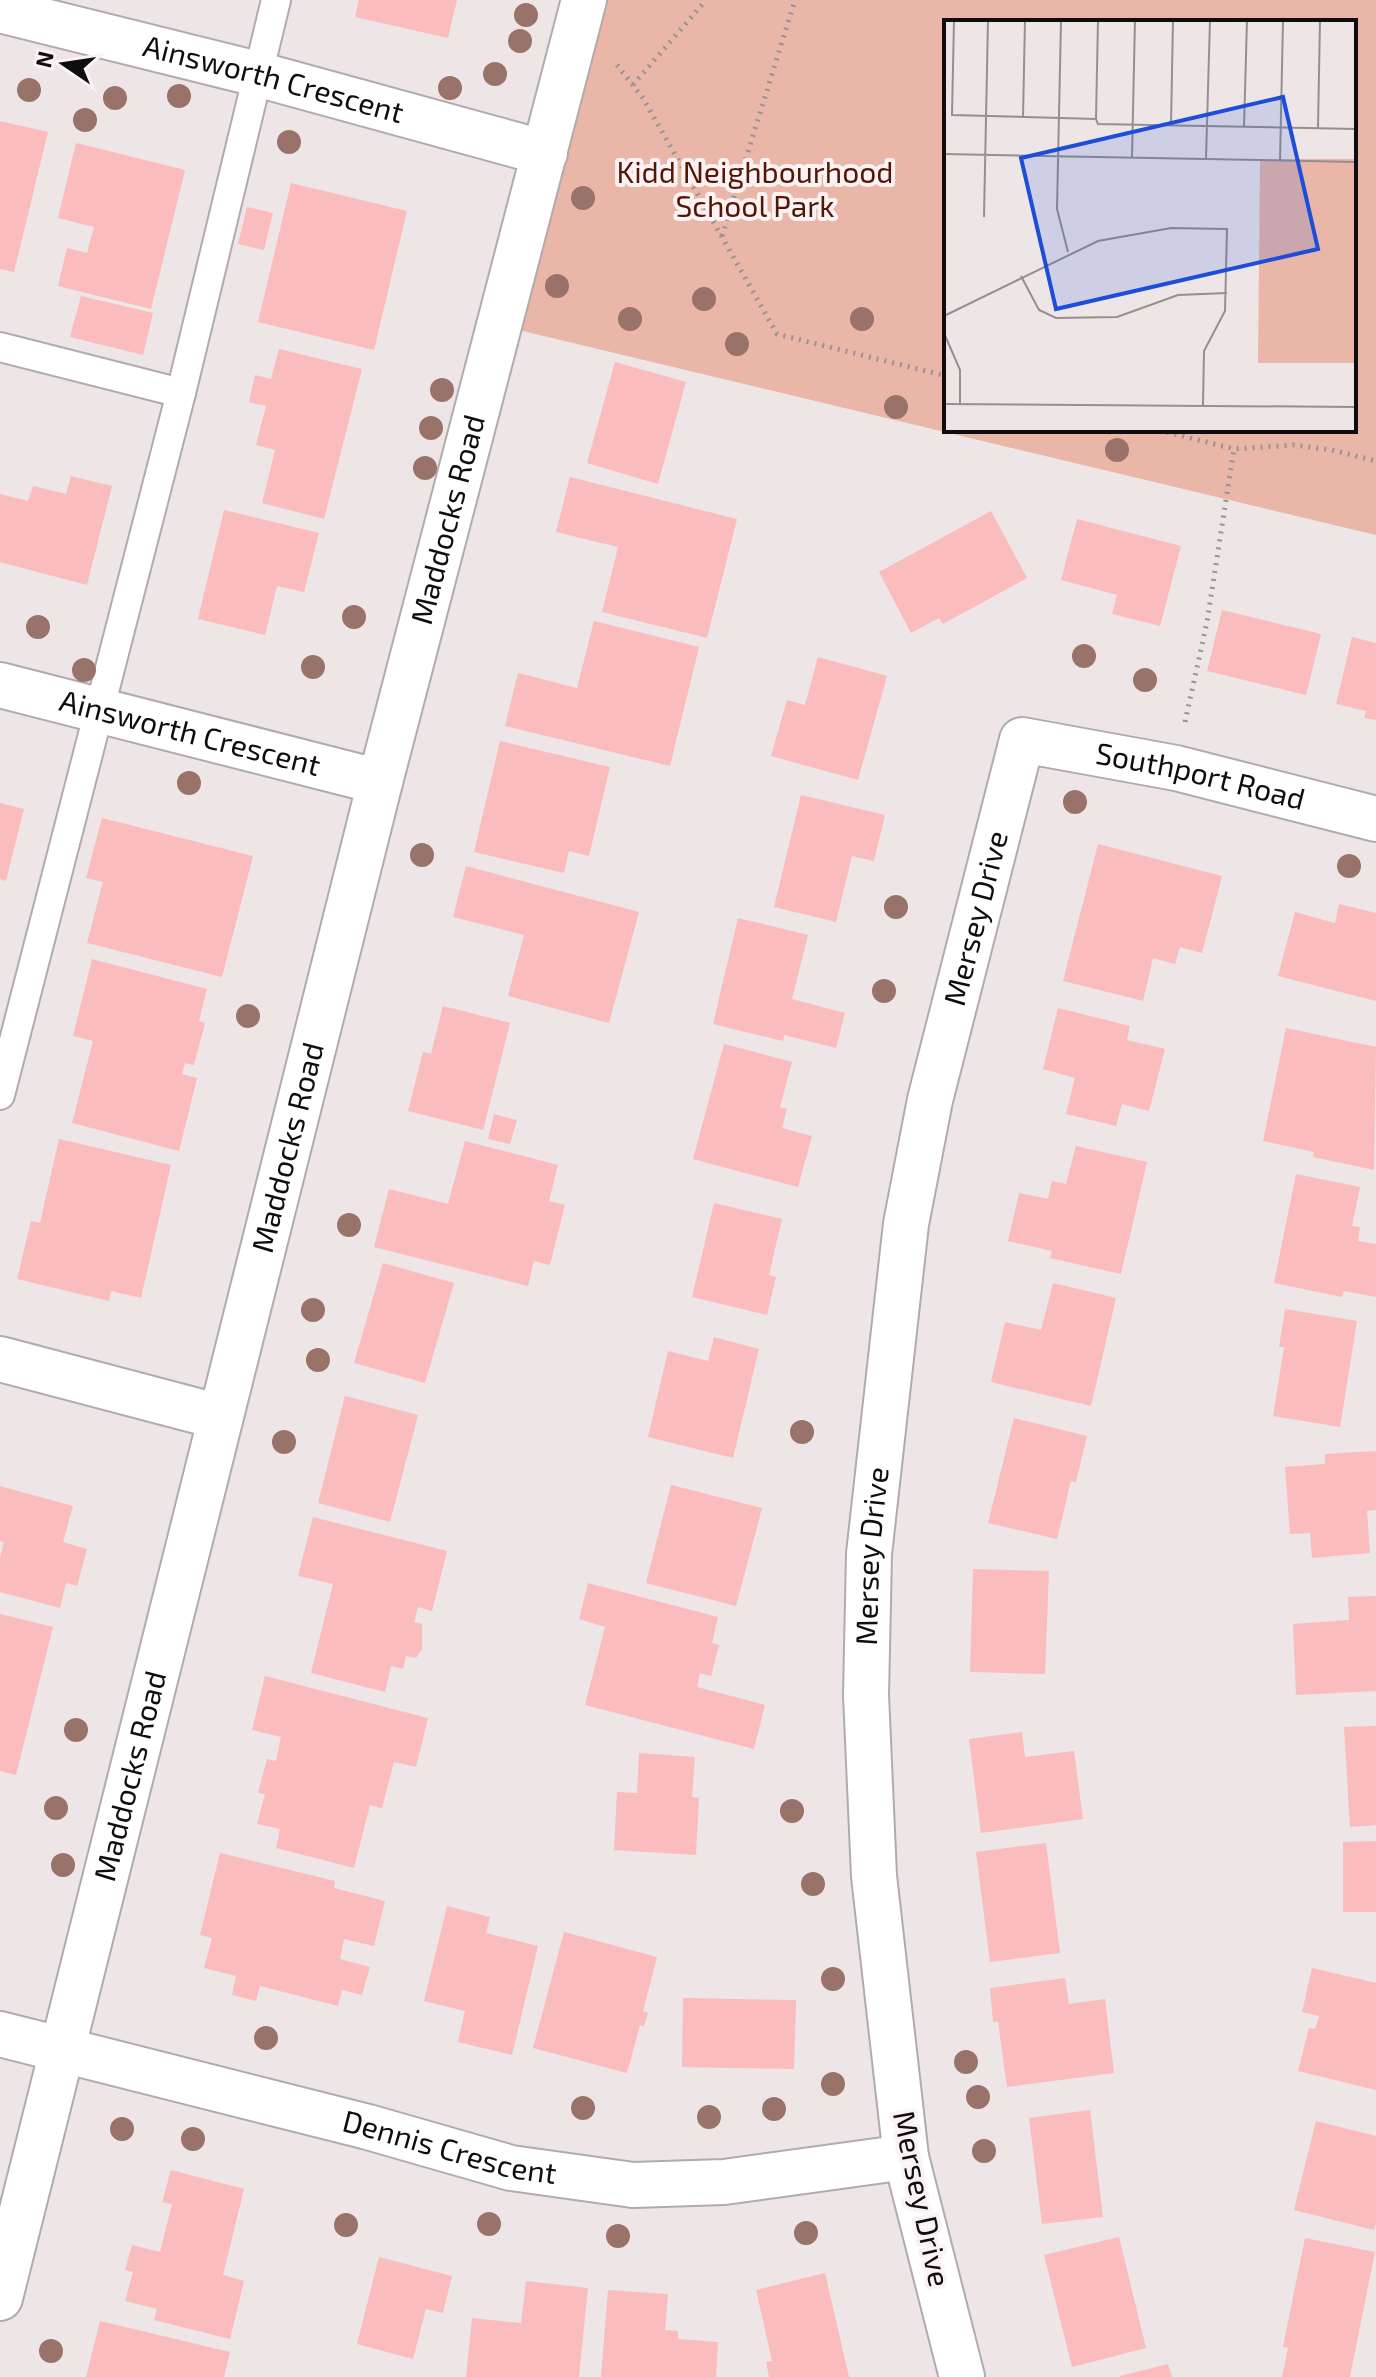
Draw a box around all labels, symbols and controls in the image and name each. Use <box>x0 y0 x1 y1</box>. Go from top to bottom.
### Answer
inset map <box>944 20 1356 432</box>
north arrow <box>24 24 104 104</box>
street label: Ainsworth Crescent <box>140 26 408 129</box>
text: N <box>29 49 58 70</box>
park label: Kidd Neighbourhood School Park <box>616 153 894 223</box>
street label: Maddocks Road <box>402 410 491 628</box>
street label: Ainsworth Crescent <box>56 681 325 782</box>
street label: Southport Road <box>1093 734 1309 816</box>
street label: Mersey Drive <box>935 827 1014 1009</box>
street label: Maddocks Road <box>243 1038 330 1256</box>
street label: Mersey Drive <box>847 1465 895 1646</box>
street label: Maddocks Road <box>85 1667 172 1884</box>
street label: Dennis Crescent <box>339 2101 559 2190</box>
street label: Mersey Drive <box>887 2107 959 2290</box>

